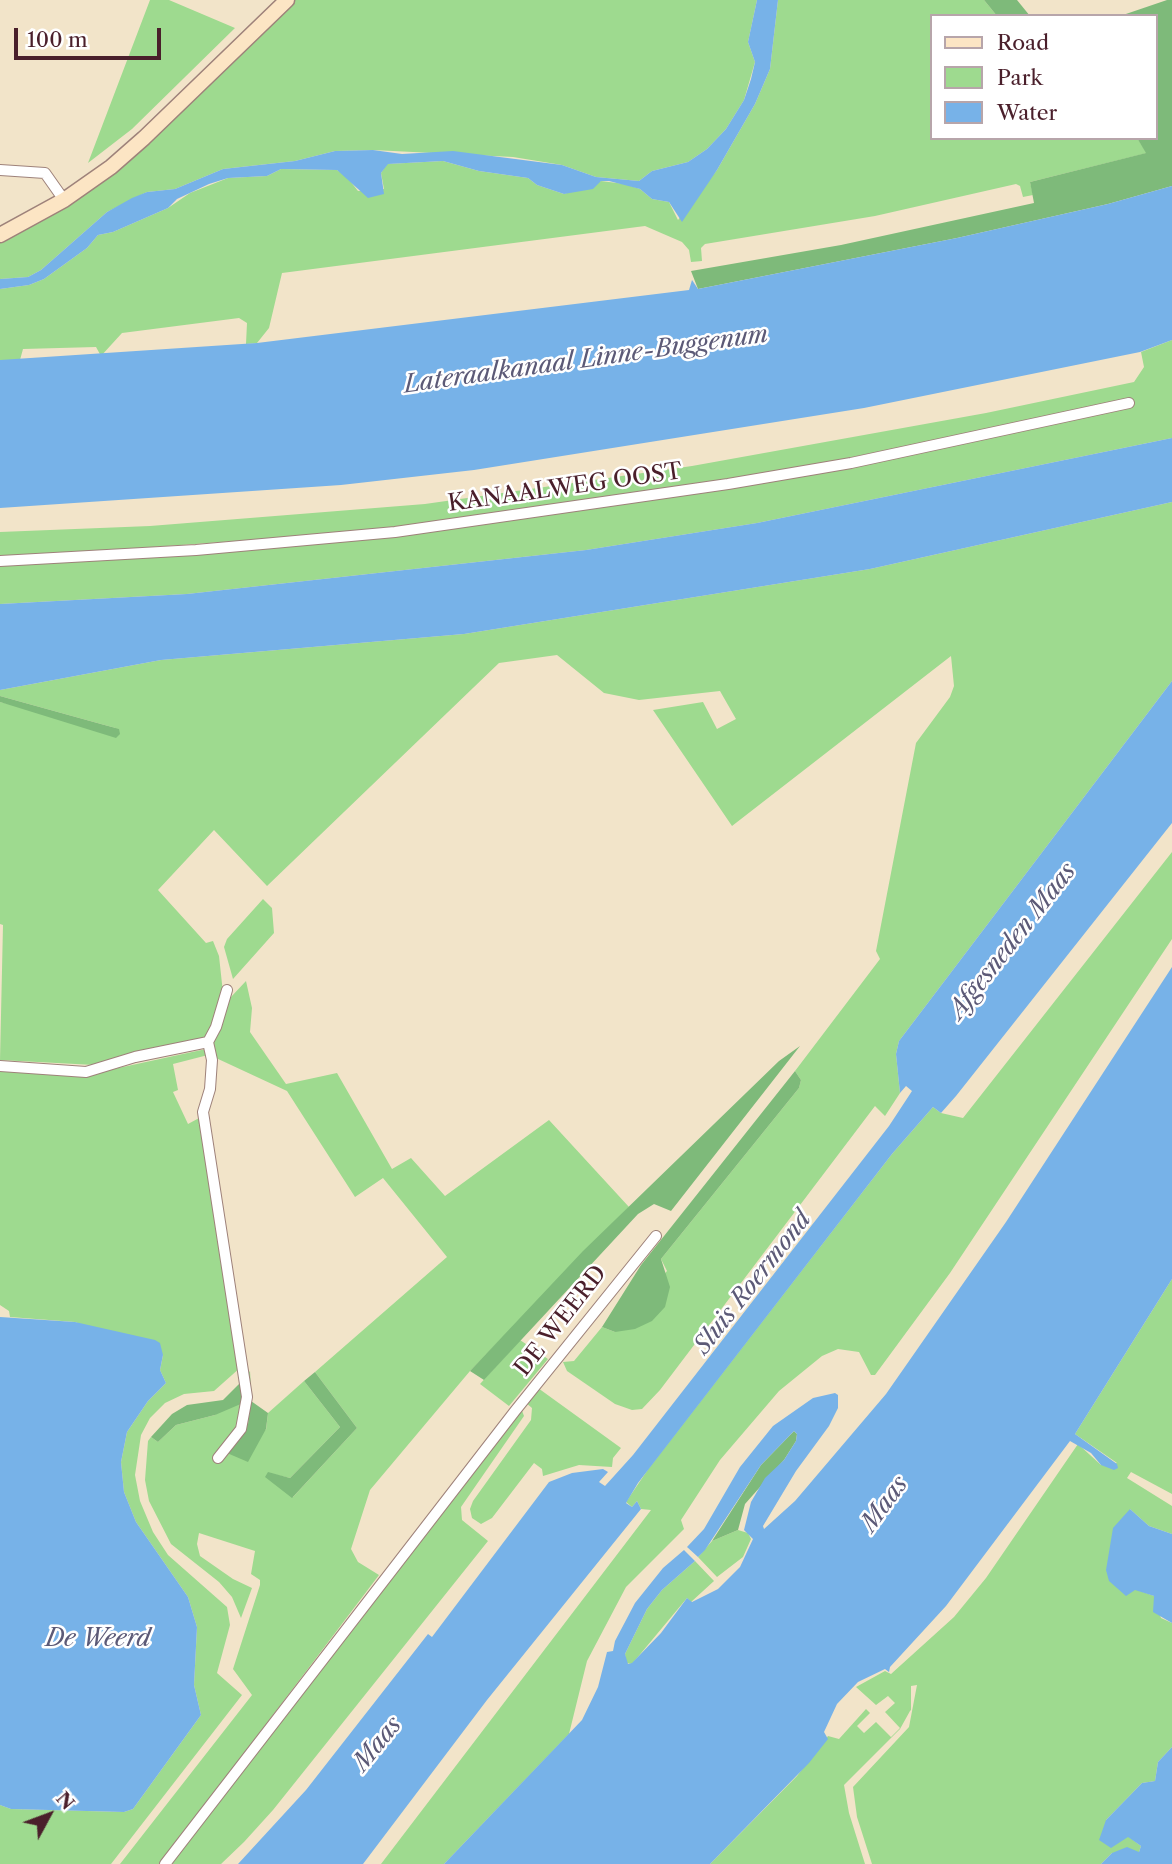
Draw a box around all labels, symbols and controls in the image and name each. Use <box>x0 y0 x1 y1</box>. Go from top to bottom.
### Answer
scale bar <box>18 14 164 58</box>
legend <box>930 14 1158 140</box>
text: 100 m <box>27 27 88 52</box>
text: Road <box>997 30 1049 55</box>
text: Park <box>997 65 1043 90</box>
text: Water <box>997 100 1057 125</box>
water label: Lateraalkanaal Linne-Buggenum <box>402 320 770 400</box>
street label: KANAALWEG OOST <box>446 458 684 518</box>
water label: Afgesneden Maas <box>943 857 1083 1025</box>
water label: Sluis Roermond <box>688 1206 818 1360</box>
street label: DE WEERD <box>509 1260 613 1382</box>
water label: Maas <box>855 1471 915 1537</box>
water label: De Weerd <box>45 1625 151 1653</box>
water label: Maas <box>347 1711 409 1777</box>
north arrow <box>14 1780 84 1850</box>
text: N <box>51 1787 79 1815</box>

